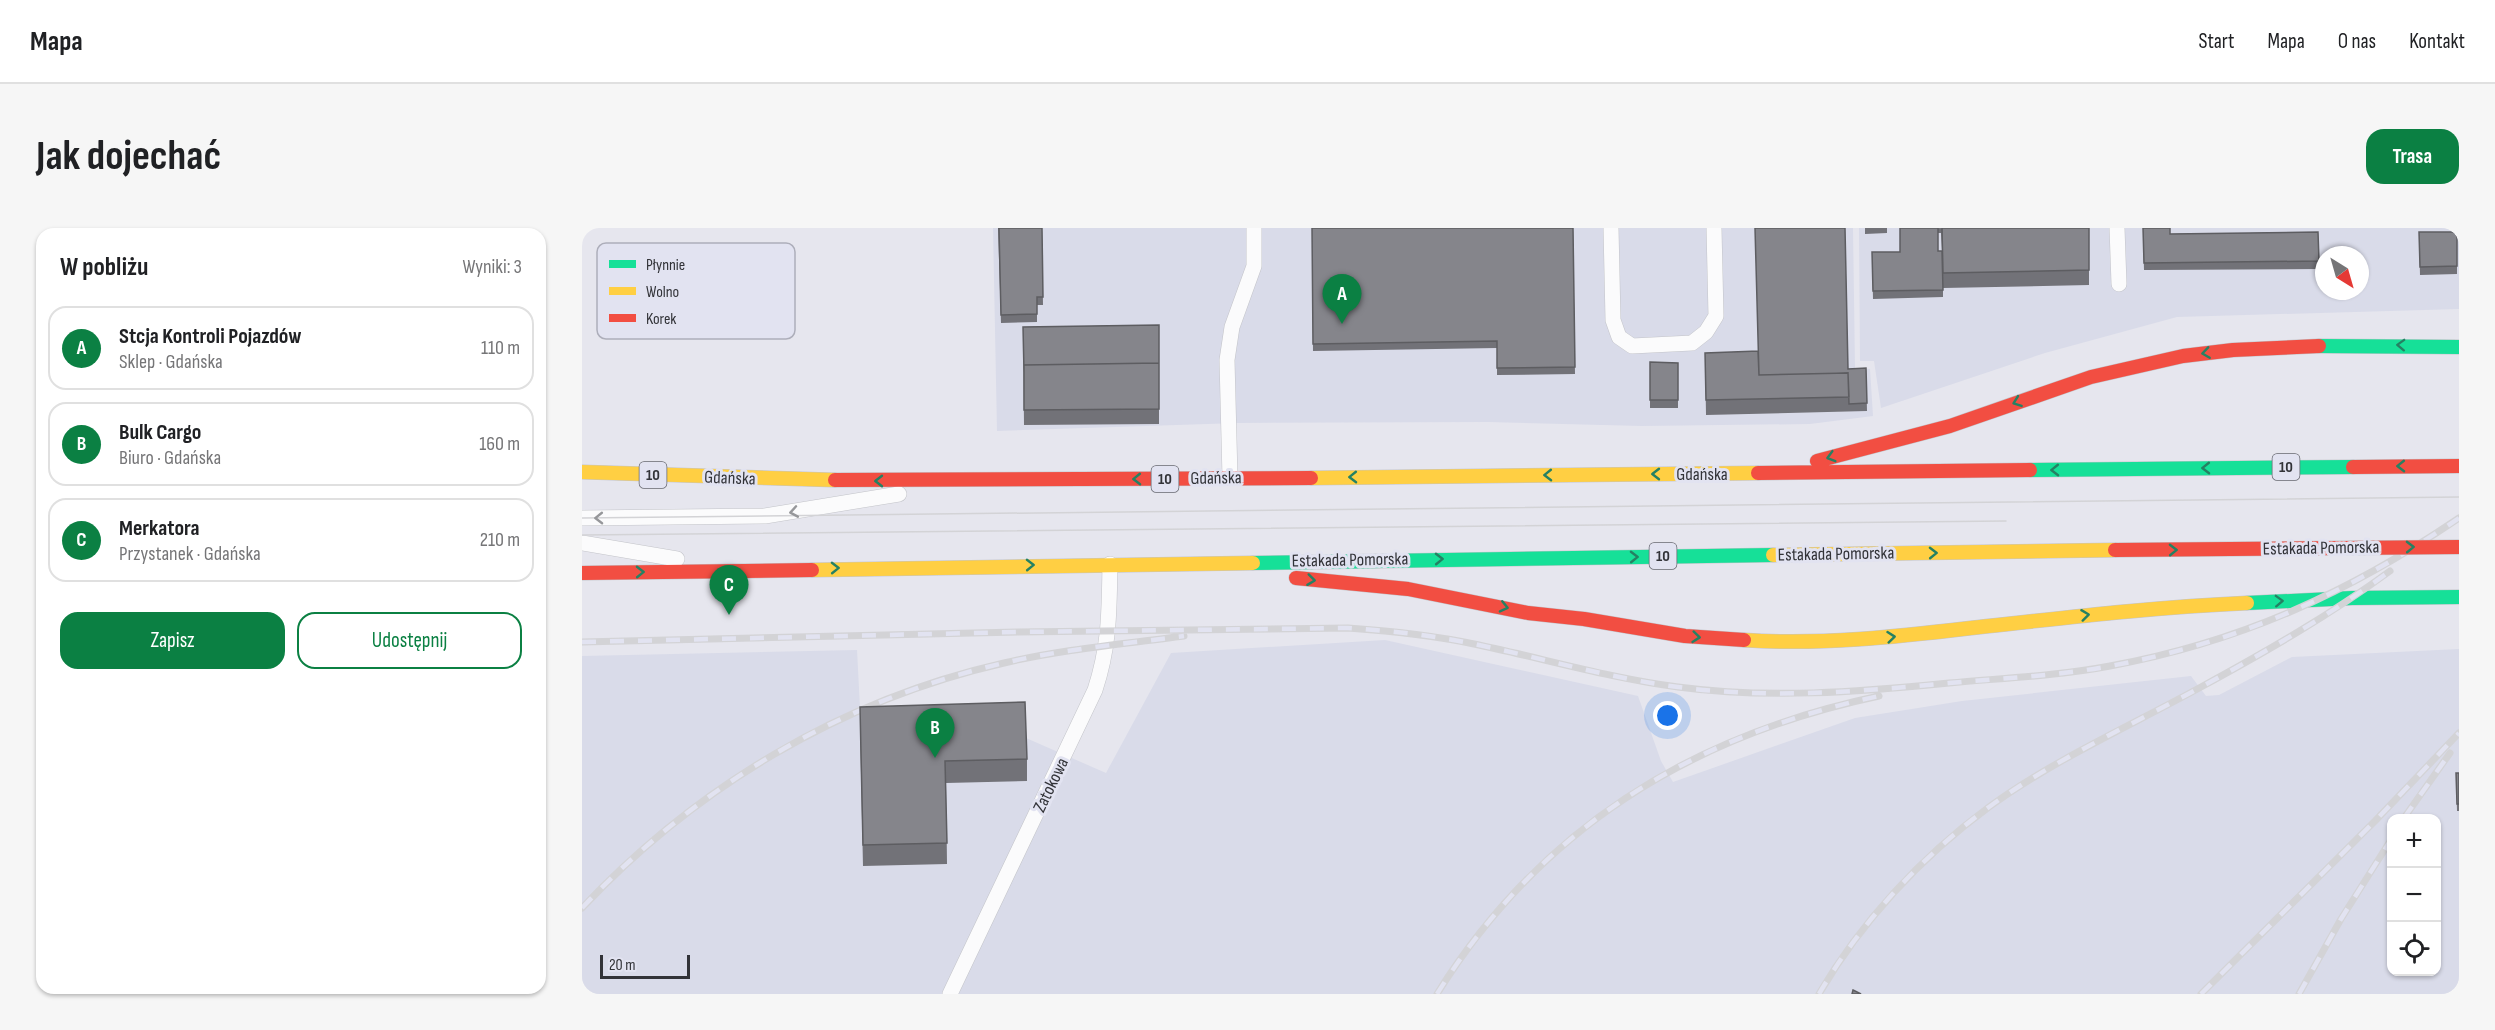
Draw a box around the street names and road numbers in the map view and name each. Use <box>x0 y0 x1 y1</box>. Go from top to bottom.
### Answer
road number: 10 <box>2272 454 2300 480</box>
road number: 10 <box>640 462 666 488</box>
street label: Gdańska <box>1676 464 1728 485</box>
road number: 10 <box>1152 466 1178 492</box>
street label: Gdańska <box>704 467 756 489</box>
street label: Gdańska <box>1190 467 1242 489</box>
street label: Estakada Pomorska <box>2263 536 2380 560</box>
street label: Estakada Pomorska <box>1778 542 1895 566</box>
road number: 10 <box>1650 543 1676 569</box>
street label: Estakada Pomorska <box>1292 548 1409 572</box>
street label: Zatokowa <box>1029 754 1073 816</box>

